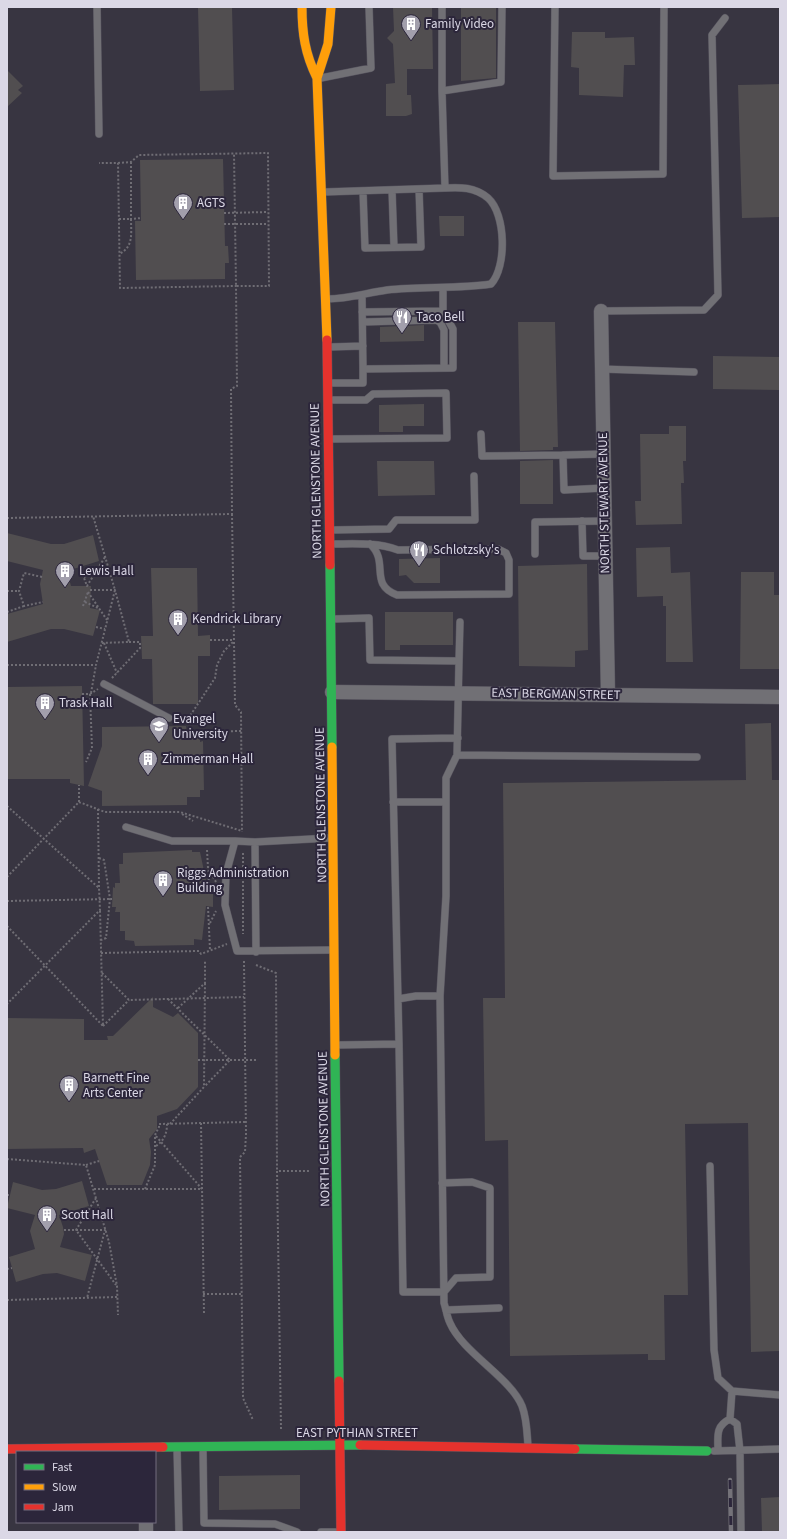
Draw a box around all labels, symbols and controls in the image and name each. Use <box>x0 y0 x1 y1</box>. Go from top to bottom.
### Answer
building icon: Family Video <box>400 13 422 41</box>
place label: Family Video <box>425 15 494 33</box>
building icon: AGTS <box>172 192 194 220</box>
place label: AGTS <box>197 194 225 212</box>
restaurant icon: Taco Bell <box>391 306 413 334</box>
place label: Taco Bell <box>416 308 465 326</box>
street label: NORTH GLENSTONE AVENUE <box>306 403 326 559</box>
street label: NORTH STEWART AVENUE <box>594 432 614 574</box>
restaurant icon: Schlotzsky's <box>408 539 430 567</box>
place label: Schlotzsky's <box>433 541 500 559</box>
building icon: Lewis Hall <box>54 560 76 588</box>
place label: Lewis Hall <box>79 562 134 580</box>
building icon: Kendrick Library <box>167 608 189 636</box>
place label: Kendrick Library <box>192 610 281 628</box>
street label: EAST BERGMAN STREET <box>491 684 621 704</box>
building icon: Trask Hall <box>34 692 56 720</box>
place label: Trask Hall <box>59 694 112 712</box>
place label: Evangel University <box>173 710 228 743</box>
school or university icon: Evangel University <box>148 715 170 743</box>
street label: NORTH GLENSTONE AVENUE <box>311 727 331 883</box>
building icon: Zimmerman Hall <box>137 748 159 776</box>
place label: Zimmerman Hall <box>162 750 253 768</box>
place label: Riggs Administration Building <box>177 864 289 897</box>
building icon: Riggs Administration Building <box>152 869 174 897</box>
street label: NORTH GLENSTONE AVENUE <box>314 1051 334 1207</box>
place label: Barnett Fine Arts Center <box>83 1069 149 1102</box>
building icon: Barnett Fine Arts Center <box>58 1074 80 1102</box>
building icon: Scott Hall <box>36 1204 58 1232</box>
place label: Scott Hall <box>61 1206 113 1224</box>
street label: EAST PYTHIAN STREET <box>296 1424 418 1442</box>
legend <box>16 1451 156 1523</box>
text: Fast <box>52 1459 72 1476</box>
text: Slow <box>52 1479 77 1496</box>
text: Jam <box>52 1499 74 1516</box>

